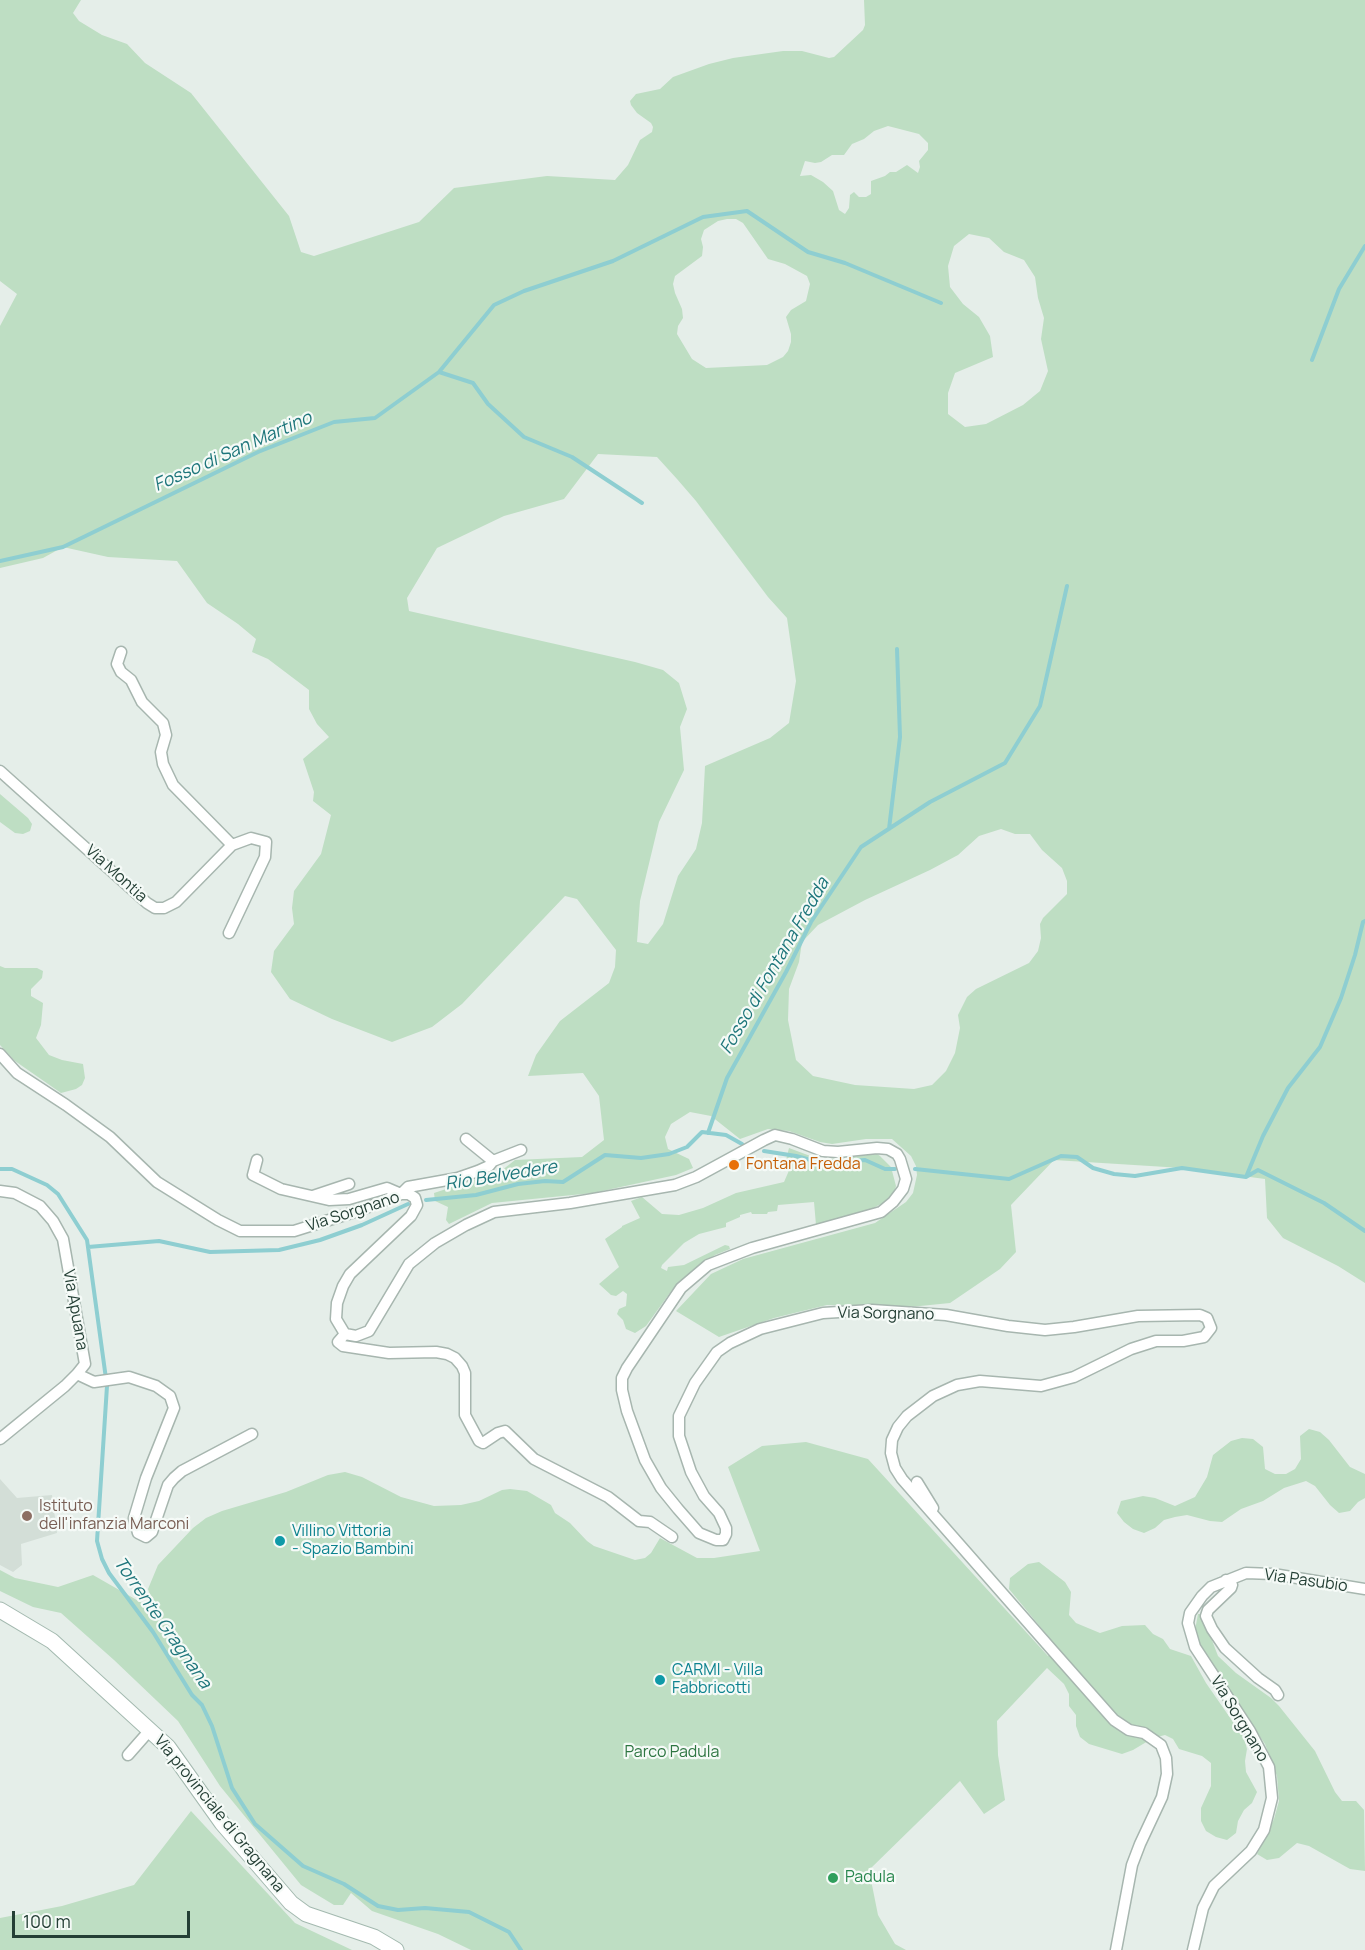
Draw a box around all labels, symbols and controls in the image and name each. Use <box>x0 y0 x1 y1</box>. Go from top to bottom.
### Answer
water label: Fosso di San Martino <box>151 407 315 497</box>
street label: Via Montia <box>81 841 151 907</box>
water label: Fosso di Fontana Fredda <box>716 874 834 1058</box>
place label: Fontana Fredda <box>746 1155 861 1175</box>
water label: Rio Belvedere <box>444 1157 558 1195</box>
marker: Fontana Fredda <box>727 1158 741 1172</box>
street label: Via Sorgnano <box>304 1188 402 1236</box>
street label: Via Apuana <box>58 1268 92 1352</box>
street label: Via Sorgnano <box>837 1304 935 1324</box>
place label: Istituto dell'infanzia Marconi <box>39 1497 189 1535</box>
marker: Istituto dell'infanzia Marconi <box>20 1509 34 1523</box>
place label: Villino Vittoria - Spazio Bambini <box>292 1522 414 1560</box>
marker: Villino Vittoria - Spazio Bambini <box>273 1534 287 1548</box>
water label: Torrente Gragnana <box>109 1553 215 1693</box>
street label: Via Pasubio <box>1263 1566 1349 1596</box>
place label: CARMI - Villa Fabbricotti <box>672 1661 763 1699</box>
marker: CARMI - Villa Fabbricotti <box>653 1673 667 1687</box>
street label: Via Sorgnano <box>1206 1673 1272 1765</box>
street label: Via provinciale di Gragnana <box>150 1732 288 1896</box>
park label: Parco Padula <box>625 1743 719 1763</box>
place label: Padula <box>845 1868 895 1888</box>
marker: Padula <box>826 1871 840 1885</box>
scale bar <box>15 1899 194 1937</box>
text: 100 m <box>23 1909 71 1933</box>

